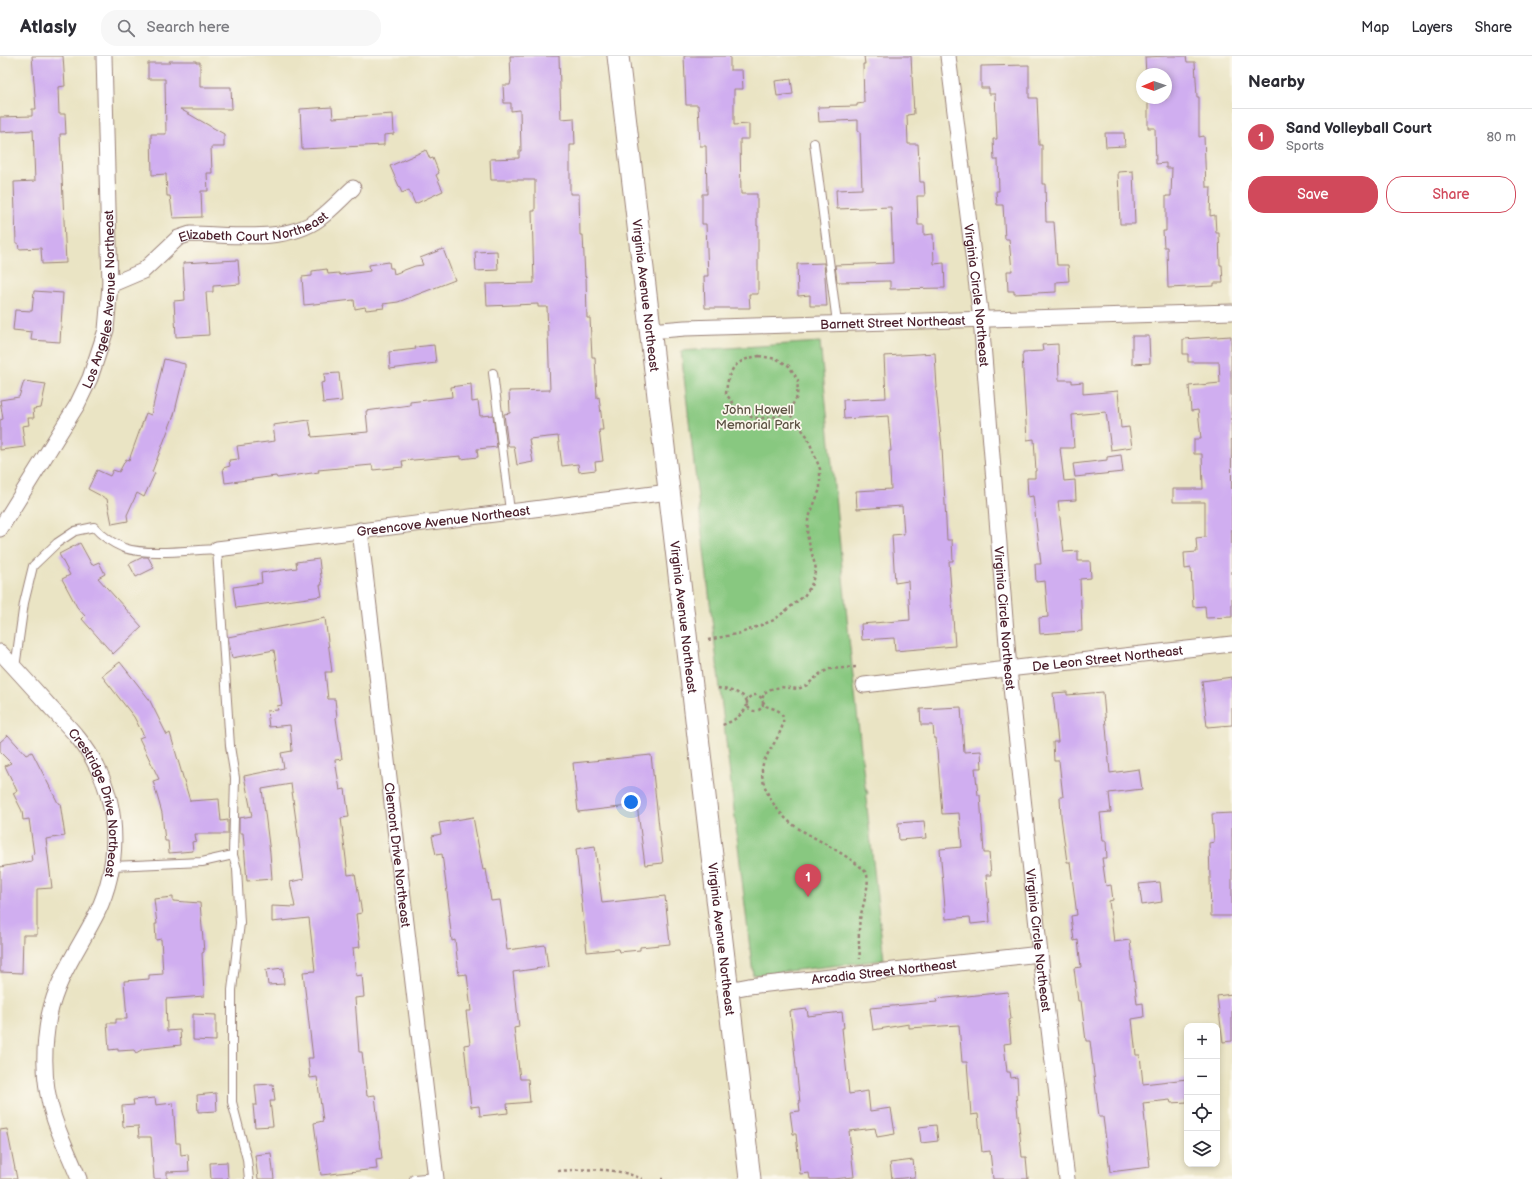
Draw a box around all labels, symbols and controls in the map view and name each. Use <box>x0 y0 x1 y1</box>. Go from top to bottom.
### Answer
search box <box>101 10 381 46</box>
text: Atlasly <box>20 16 77 39</box>
icon: search <box>115 17 137 39</box>
text: Search here <box>147 18 230 37</box>
text: Map <box>1361 19 1389 36</box>
text: Layers <box>1411 19 1453 36</box>
text: Share <box>1475 19 1512 36</box>
north arrow <box>1136 68 1172 104</box>
text: Nearby <box>1248 72 1305 92</box>
text: Sand Volleyball Court <box>1286 119 1432 138</box>
text: 1 <box>1258 129 1264 145</box>
text: 80 m <box>1487 129 1516 145</box>
text: Sports <box>1286 138 1324 154</box>
button: Save <box>1248 176 1378 213</box>
button: Share <box>1386 176 1516 213</box>
street label: Elizabeth Court Northeast <box>177 208 331 246</box>
street label: Los Angeles Avenue Northeast <box>79 210 119 391</box>
street label: Virginia Avenue Northeast <box>628 218 662 373</box>
street label: Virginia Circle Northeast <box>960 223 992 367</box>
street label: Barnett Street Northeast <box>820 313 966 333</box>
park label: John Howell Memorial Park <box>716 402 801 433</box>
street label: Greencove Avenue Northeast <box>356 503 531 540</box>
street label: Virginia Avenue Northeast <box>666 540 700 694</box>
street label: Virginia Circle Northeast <box>990 546 1018 691</box>
street label: De Leon Street Northeast <box>1032 643 1184 675</box>
street label: Crestridge Drive Northeast <box>65 725 121 879</box>
street label: Clemont Drive Northeast <box>381 782 413 928</box>
your location <box>621 792 641 812</box>
street label: Virginia Avenue Northeast <box>704 862 738 1016</box>
pin: 1 <box>795 864 821 897</box>
street label: Virginia Circle Northeast <box>1022 868 1054 1013</box>
street label: Arcadia Street Northeast <box>811 956 957 988</box>
map controls <box>1184 1023 1220 1167</box>
button: + <box>1184 1023 1220 1059</box>
button: − <box>1184 1059 1220 1095</box>
button: locate <box>1184 1095 1220 1131</box>
button: layers <box>1184 1131 1220 1167</box>

